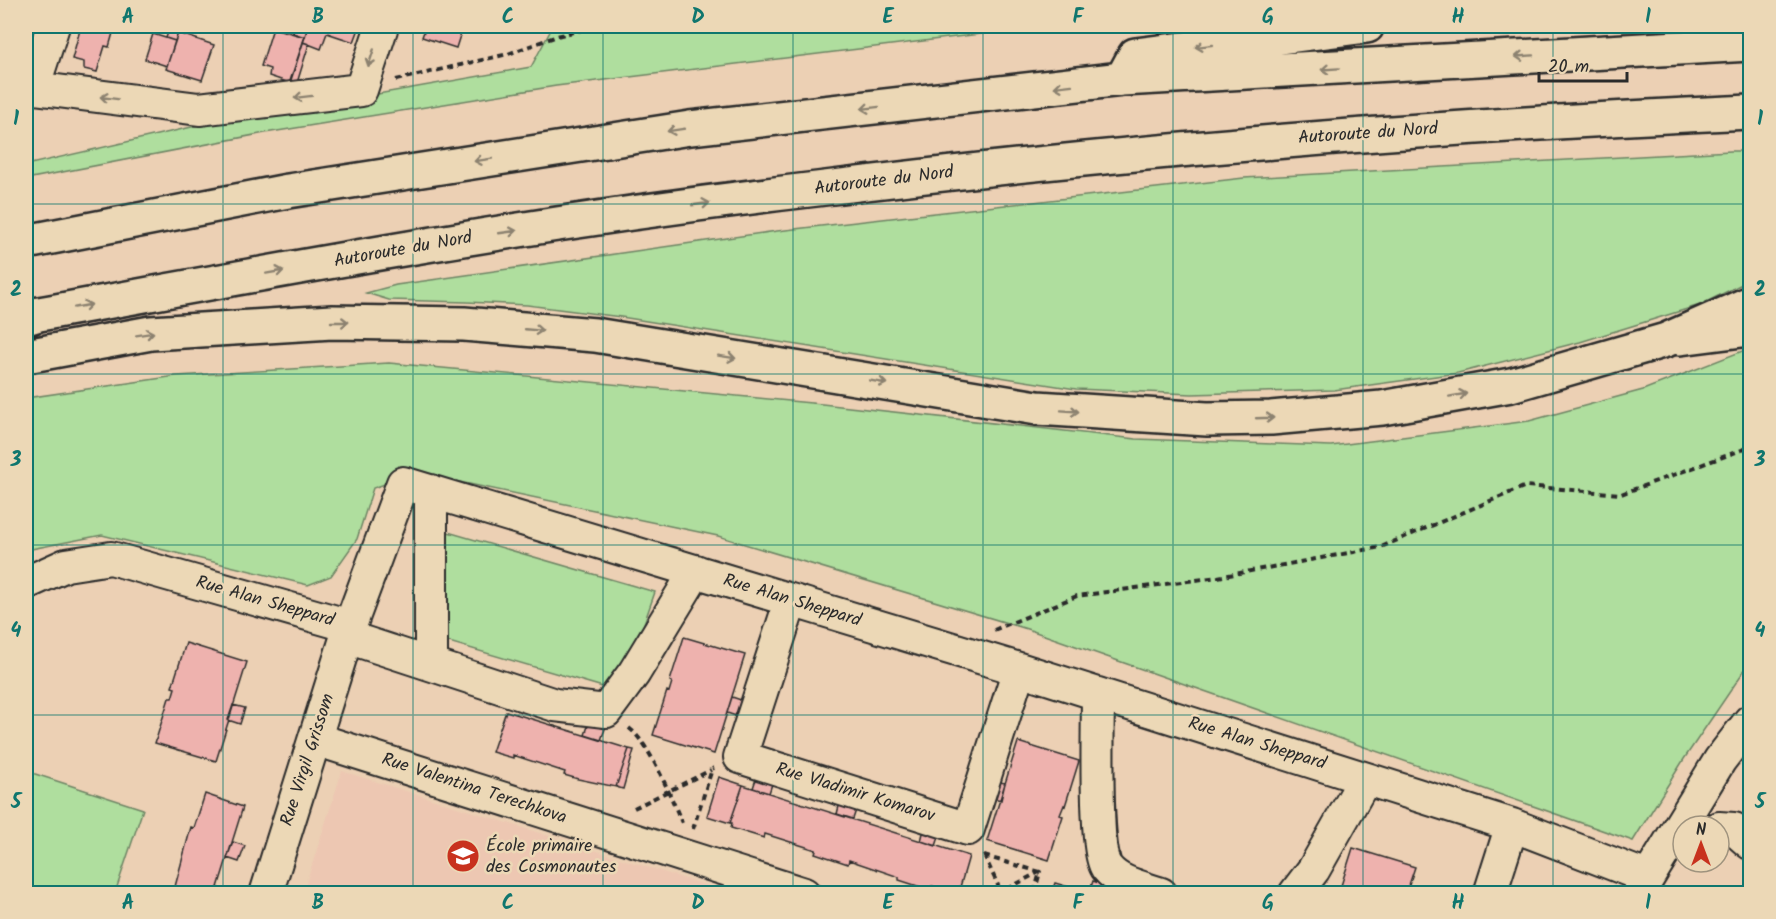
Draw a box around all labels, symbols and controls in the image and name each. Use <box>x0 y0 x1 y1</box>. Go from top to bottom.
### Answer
text: A <box>122 2 134 34</box>
text: B <box>312 2 324 34</box>
text: C <box>502 2 514 34</box>
text: D <box>691 2 705 34</box>
text: E <box>882 2 894 34</box>
text: F <box>1073 2 1085 34</box>
text: G <box>1262 2 1274 34</box>
text: H <box>1451 2 1465 34</box>
text: I <box>1645 2 1651 34</box>
one-way arrow <box>1195 41 1215 52</box>
scale bar <box>1539 45 1628 83</box>
one-way arrow <box>365 48 376 67</box>
one-way arrow <box>1515 50 1535 61</box>
text: 20 m <box>1548 53 1589 82</box>
one-way arrow <box>1320 63 1340 74</box>
one-way arrow <box>1054 80 1074 91</box>
one-way arrow <box>100 92 119 103</box>
one-way arrow <box>293 92 313 103</box>
one-way arrow <box>860 103 880 114</box>
text: 1 <box>13 104 19 136</box>
text: 1 <box>1757 104 1763 136</box>
street label: Autoroute du Nord <box>1297 115 1440 153</box>
one-way arrow <box>667 125 686 136</box>
one-way arrow <box>474 154 494 165</box>
street label: Autoroute du Nord <box>813 158 956 204</box>
one-way arrow <box>691 199 711 210</box>
street label: Autoroute du Nord <box>332 223 475 276</box>
one-way arrow <box>498 227 518 238</box>
one-way arrow <box>264 266 284 277</box>
text: 2 <box>10 275 22 307</box>
text: 2 <box>1754 275 1766 307</box>
one-way arrow <box>72 301 92 312</box>
one-way arrow <box>329 316 349 328</box>
one-way arrow <box>524 324 544 335</box>
one-way arrow <box>135 329 154 340</box>
one-way arrow <box>717 351 737 362</box>
one-way arrow <box>867 376 887 387</box>
one-way arrow <box>1448 389 1468 400</box>
one-way arrow <box>1060 405 1080 416</box>
one-way arrow <box>1255 412 1275 424</box>
text: 3 <box>10 445 22 477</box>
text: 3 <box>1754 445 1766 477</box>
street label: Rue Alan Sheppard <box>719 566 866 636</box>
street label: Rue Alan Sheppard <box>192 568 339 636</box>
text: 4 <box>11 616 22 648</box>
text: 4 <box>1755 616 1766 648</box>
street label: Rue Virgil Grissom <box>273 690 343 830</box>
street label: Rue Alan Sheppard <box>1184 709 1331 779</box>
street label: Rue Valentina Terechkova <box>378 745 570 833</box>
street label: Rue Vladimir Komarov <box>772 755 939 831</box>
text: 5 <box>10 787 23 819</box>
text: 5 <box>1754 787 1767 819</box>
north arrow <box>1671 814 1731 874</box>
text: N <box>1696 818 1706 843</box>
place label: École primaire des Cosmonautes <box>486 832 617 882</box>
school or university icon: École primaire des Cosmonautes <box>445 838 481 874</box>
text: A <box>122 888 134 919</box>
text: B <box>312 888 324 919</box>
text: C <box>502 888 514 919</box>
text: D <box>691 888 705 919</box>
text: E <box>882 888 894 919</box>
text: F <box>1073 888 1085 919</box>
text: G <box>1262 888 1274 919</box>
text: H <box>1451 888 1465 919</box>
text: I <box>1645 888 1651 919</box>

